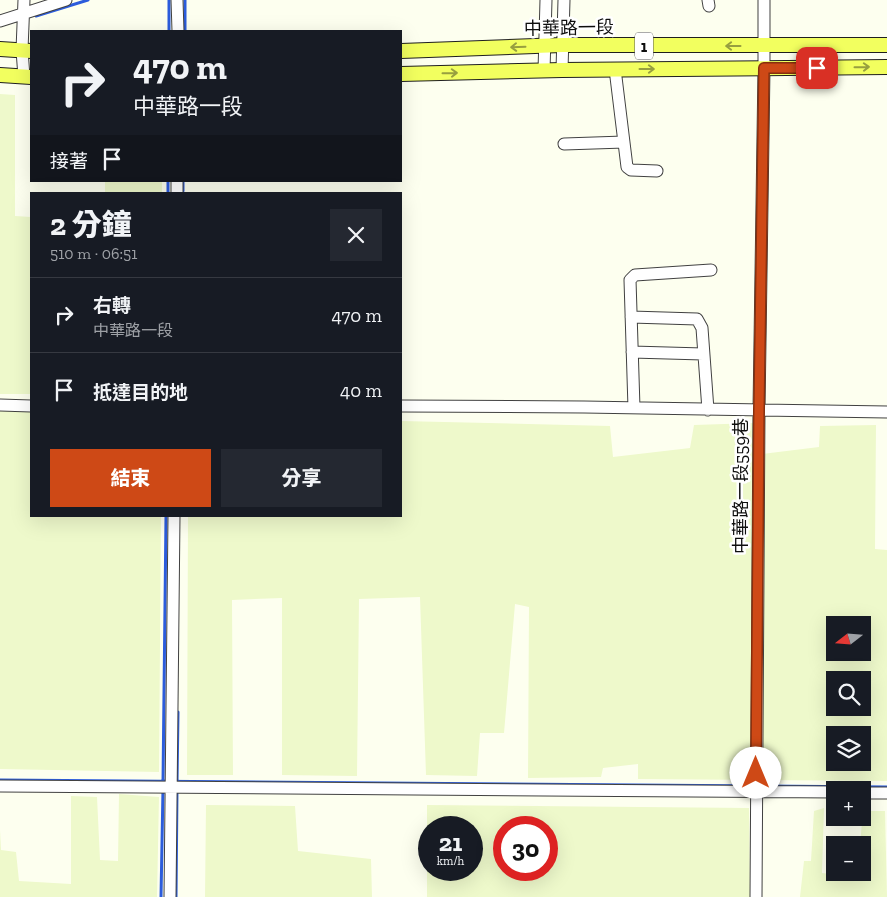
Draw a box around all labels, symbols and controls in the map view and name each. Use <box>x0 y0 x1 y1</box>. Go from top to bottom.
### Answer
street label: 中華路一段 <box>524 16 614 40</box>
road number: 1 <box>635 32 653 59</box>
one-way arrow <box>726 41 742 51</box>
one-way arrow <box>511 43 527 52</box>
text: 470 m <box>133 46 227 88</box>
pin <box>796 47 838 89</box>
icon: right <box>50 50 115 115</box>
icon: arrive <box>803 54 831 82</box>
one-way arrow <box>854 62 870 72</box>
one-way arrow <box>639 64 655 74</box>
one-way arrow <box>442 68 458 78</box>
text: 中華路一段 <box>133 93 243 120</box>
icon: arrive <box>98 145 126 173</box>
text: 接著 <box>50 150 88 173</box>
text: 2 分鐘 <box>50 207 132 243</box>
button: close <box>330 209 382 261</box>
text: 510 m · 06:51 <box>50 244 137 263</box>
text: 右轉 <box>93 294 131 317</box>
icon: right <box>50 301 78 329</box>
text: 470 m <box>331 304 382 327</box>
text: 中華路一段 <box>93 321 173 340</box>
icon: arrive <box>50 376 78 404</box>
text: 40 m <box>340 379 382 402</box>
text: 抵達目的地 <box>93 381 188 404</box>
street label: 中華路一段559巷 <box>730 418 752 554</box>
button: 結束 <box>50 449 211 507</box>
button: 分享 <box>221 449 382 507</box>
north arrow <box>826 616 871 661</box>
map controls <box>826 616 871 881</box>
button: search <box>826 671 871 716</box>
button: layers <box>826 726 871 771</box>
position arrow <box>729 746 781 798</box>
button: + <box>826 781 871 826</box>
speed limit sign: 30 <box>493 816 558 881</box>
text: 21 <box>439 827 462 857</box>
button: − <box>826 836 871 881</box>
text: km/h <box>437 854 464 868</box>

